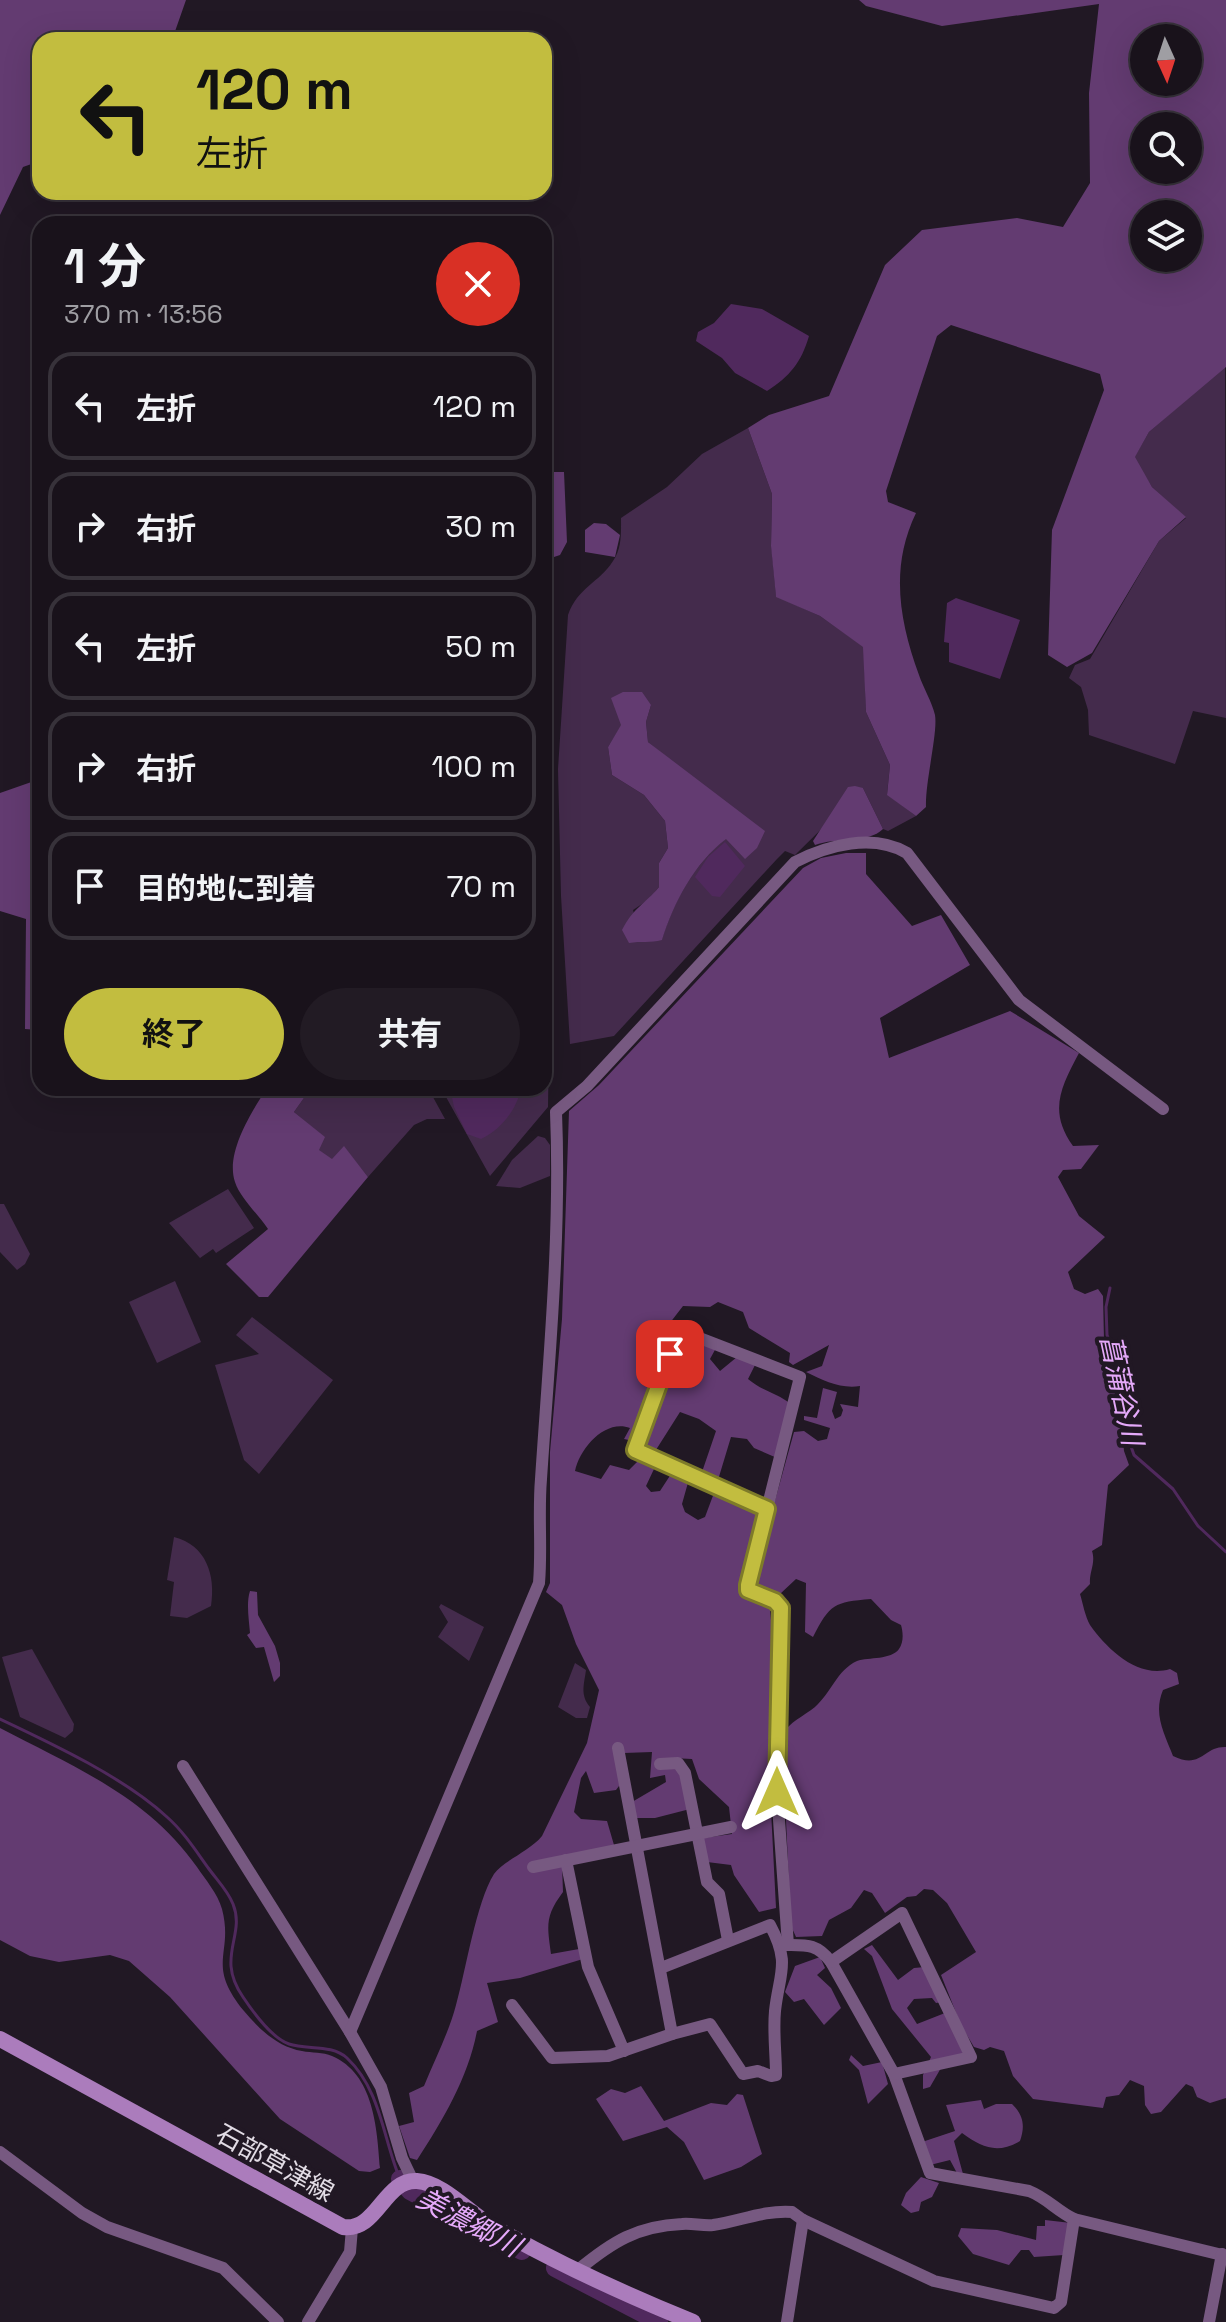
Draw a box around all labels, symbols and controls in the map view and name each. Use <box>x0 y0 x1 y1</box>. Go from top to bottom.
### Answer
north arrow <box>1130 24 1202 96</box>
map controls <box>1130 24 1202 272</box>
text: 120 m <box>196 54 353 125</box>
icon: left <box>64 64 168 168</box>
button: search <box>1130 112 1202 184</box>
text: 左折 <box>196 131 268 177</box>
button: layers <box>1130 200 1202 272</box>
text: 1 分 <box>64 236 146 297</box>
button: close <box>436 242 520 326</box>
text: 370 m · 13:56 <box>64 297 223 331</box>
icon: left <box>68 384 112 428</box>
text: 120 m <box>433 387 516 426</box>
text: 左折 <box>136 389 196 428</box>
icon: right <box>68 504 112 548</box>
text: 30 m <box>445 507 516 546</box>
text: 右折 <box>136 509 196 548</box>
icon: left <box>68 624 112 668</box>
text: 50 m <box>445 627 516 666</box>
text: 左折 <box>136 629 196 668</box>
icon: right <box>68 744 112 788</box>
text: 100 m <box>431 747 516 786</box>
text: 右折 <box>136 749 196 788</box>
icon: arrive <box>68 864 112 908</box>
text: 70 m <box>447 867 516 906</box>
text: 目的地に到着 <box>136 869 316 908</box>
button: 終了 <box>64 988 284 1080</box>
button: 共有 <box>300 988 520 1080</box>
pin <box>636 1320 704 1388</box>
water label: 菖蒲谷川 <box>1093 1331 1152 1451</box>
icon: arrive <box>648 1332 692 1376</box>
position arrow <box>735 1750 819 1834</box>
street label: 石部草津線 <box>210 2117 340 2209</box>
water label: 美濃郷川 <box>411 2180 530 2266</box>

